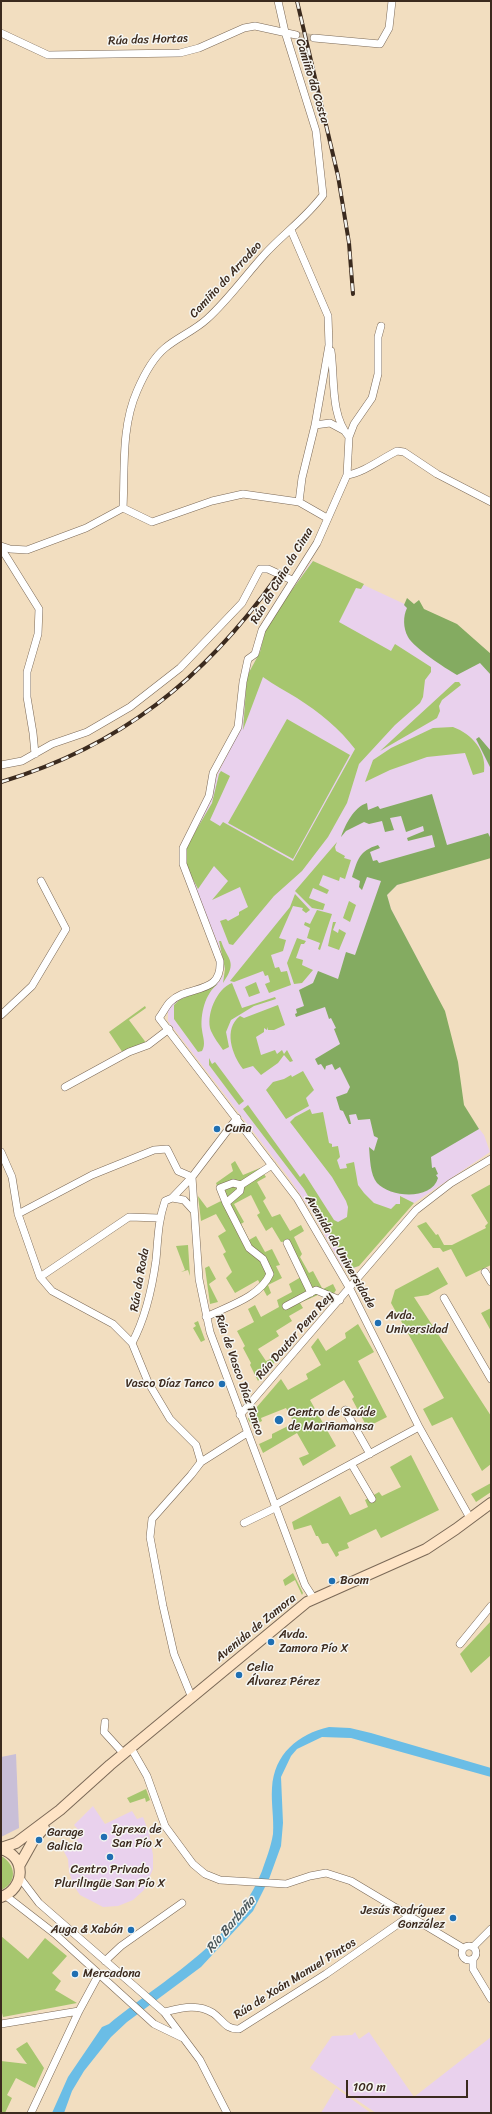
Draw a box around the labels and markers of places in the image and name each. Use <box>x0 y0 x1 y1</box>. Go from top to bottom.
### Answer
place label: Cuña <box>225 1122 251 1136</box>
marker: Cuña <box>212 1124 222 1134</box>
place label: Avda. Universidad <box>386 1309 448 1337</box>
marker: Avda. Universidad <box>373 1318 383 1328</box>
place label: Vasco Díaz Tanco <box>125 1377 214 1391</box>
marker: Vasco Díaz Tanco <box>217 1379 227 1389</box>
place label: Centro de Saúde de Mariñamansa <box>288 1406 376 1434</box>
marker: Centro de Saúde de Mariñamansa <box>273 1414 285 1426</box>
place label: Boom <box>340 1574 369 1588</box>
marker: Boom <box>327 1576 337 1586</box>
place label: Avda. Zamora Pío X <box>279 1628 349 1656</box>
marker: Avda. Zamora Pío X <box>266 1637 276 1647</box>
place label: Celia Álvarez Pérez <box>247 1661 320 1689</box>
marker: Celia Álvarez Pérez <box>234 1670 244 1680</box>
place label: Igrexa de San Pío X <box>112 1823 163 1851</box>
place label: Garage Galicia <box>47 1826 83 1854</box>
marker: Igrexa de San Pío X <box>99 1832 109 1842</box>
marker: Garage Galicia <box>34 1835 44 1845</box>
marker: Centro Privado Plurilingüe San Pío X <box>105 1852 115 1862</box>
place label: Centro Privado Plurilingüe San Pío X <box>54 1863 166 1891</box>
place label: Jesús Rodríguez González <box>361 1904 445 1932</box>
marker: Jesús Rodríguez González <box>448 1913 458 1923</box>
place label: Auga & Xabón <box>51 1923 123 1937</box>
marker: Auga & Xabón <box>126 1925 136 1935</box>
place label: Mercadona <box>83 1967 141 1981</box>
marker: Mercadona <box>70 1969 80 1979</box>

